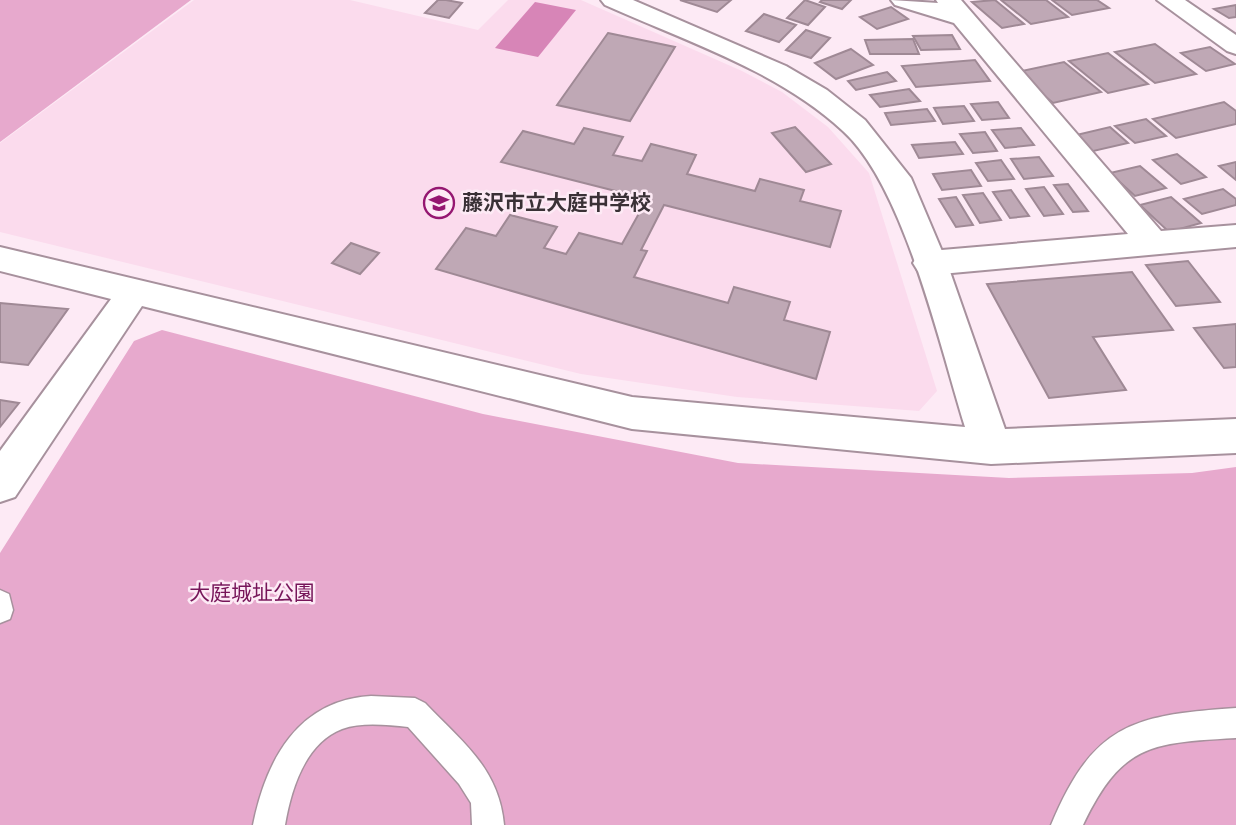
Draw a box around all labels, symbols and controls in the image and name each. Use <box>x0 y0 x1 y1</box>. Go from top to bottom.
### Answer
school or university icon: 藤沢市立大庭中学校 <box>422 186 456 220</box>
place label: 藤沢市立大庭中学校 <box>462 190 651 216</box>
park label: 大庭城址公園 <box>189 580 315 606</box>

